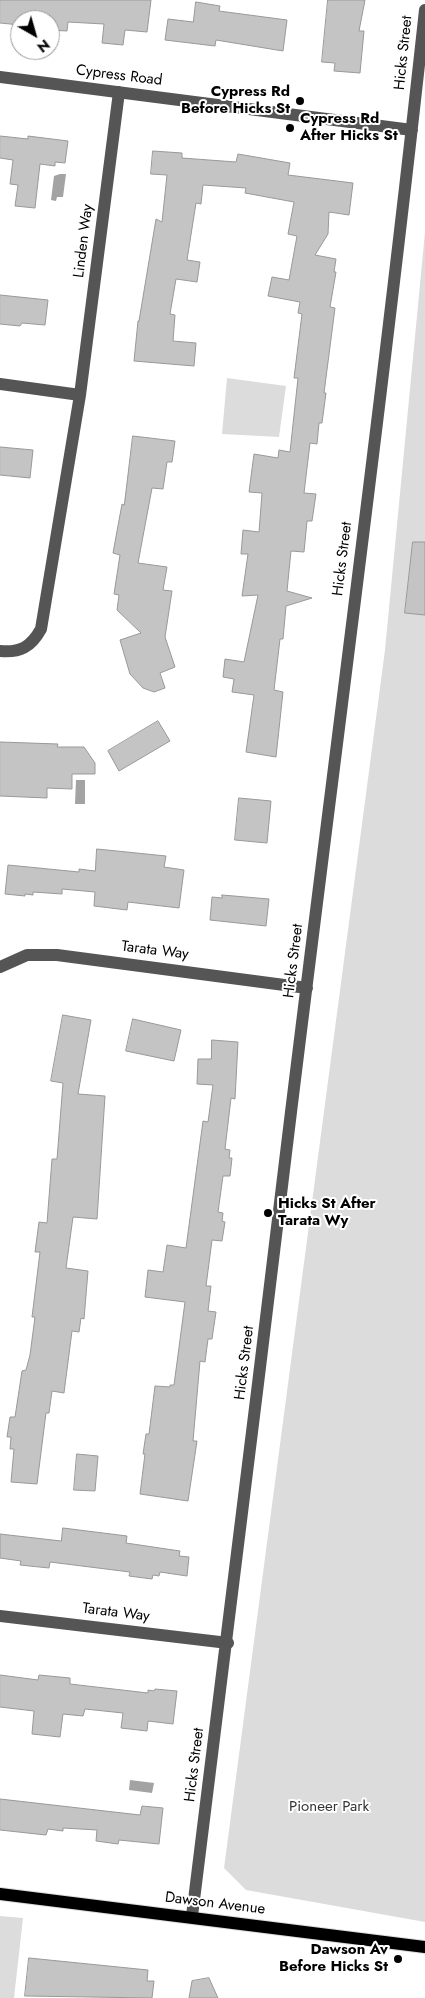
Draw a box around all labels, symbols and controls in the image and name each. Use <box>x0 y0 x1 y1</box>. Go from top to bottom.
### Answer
north arrow <box>10 10 60 60</box>
street label: Hicks Street <box>391 15 417 91</box>
text: N <box>33 35 54 57</box>
street label: Cypress Road <box>75 62 163 90</box>
place label: Cypress Rd Before Hicks St <box>181 83 290 118</box>
marker: Cypress Rd Before Hicks St <box>294 95 306 107</box>
place label: Cypress Rd After Hicks St <box>300 110 398 145</box>
marker: Cypress Rd After Hicks St <box>284 122 296 134</box>
street label: Linden Way <box>71 203 97 279</box>
street label: Hicks Street <box>330 521 356 597</box>
street label: Hicks Street <box>281 923 307 999</box>
street label: Tarata Way <box>120 938 190 964</box>
place label: Hicks St After Tarata Wy <box>278 1195 376 1230</box>
marker: Hicks St After Tarata Wy <box>262 1207 274 1219</box>
street label: Hicks Street <box>232 1325 258 1401</box>
street label: Tarata Way <box>81 1600 151 1626</box>
street label: Hicks Street <box>182 1727 208 1803</box>
park label: Pioneer Park <box>289 1798 369 1816</box>
street label: Dawson Avenue <box>164 1889 266 1919</box>
place label: Dawson Av Before Hicks St <box>279 1941 388 1976</box>
marker: Dawson Av Before Hicks St <box>392 1953 404 1965</box>

